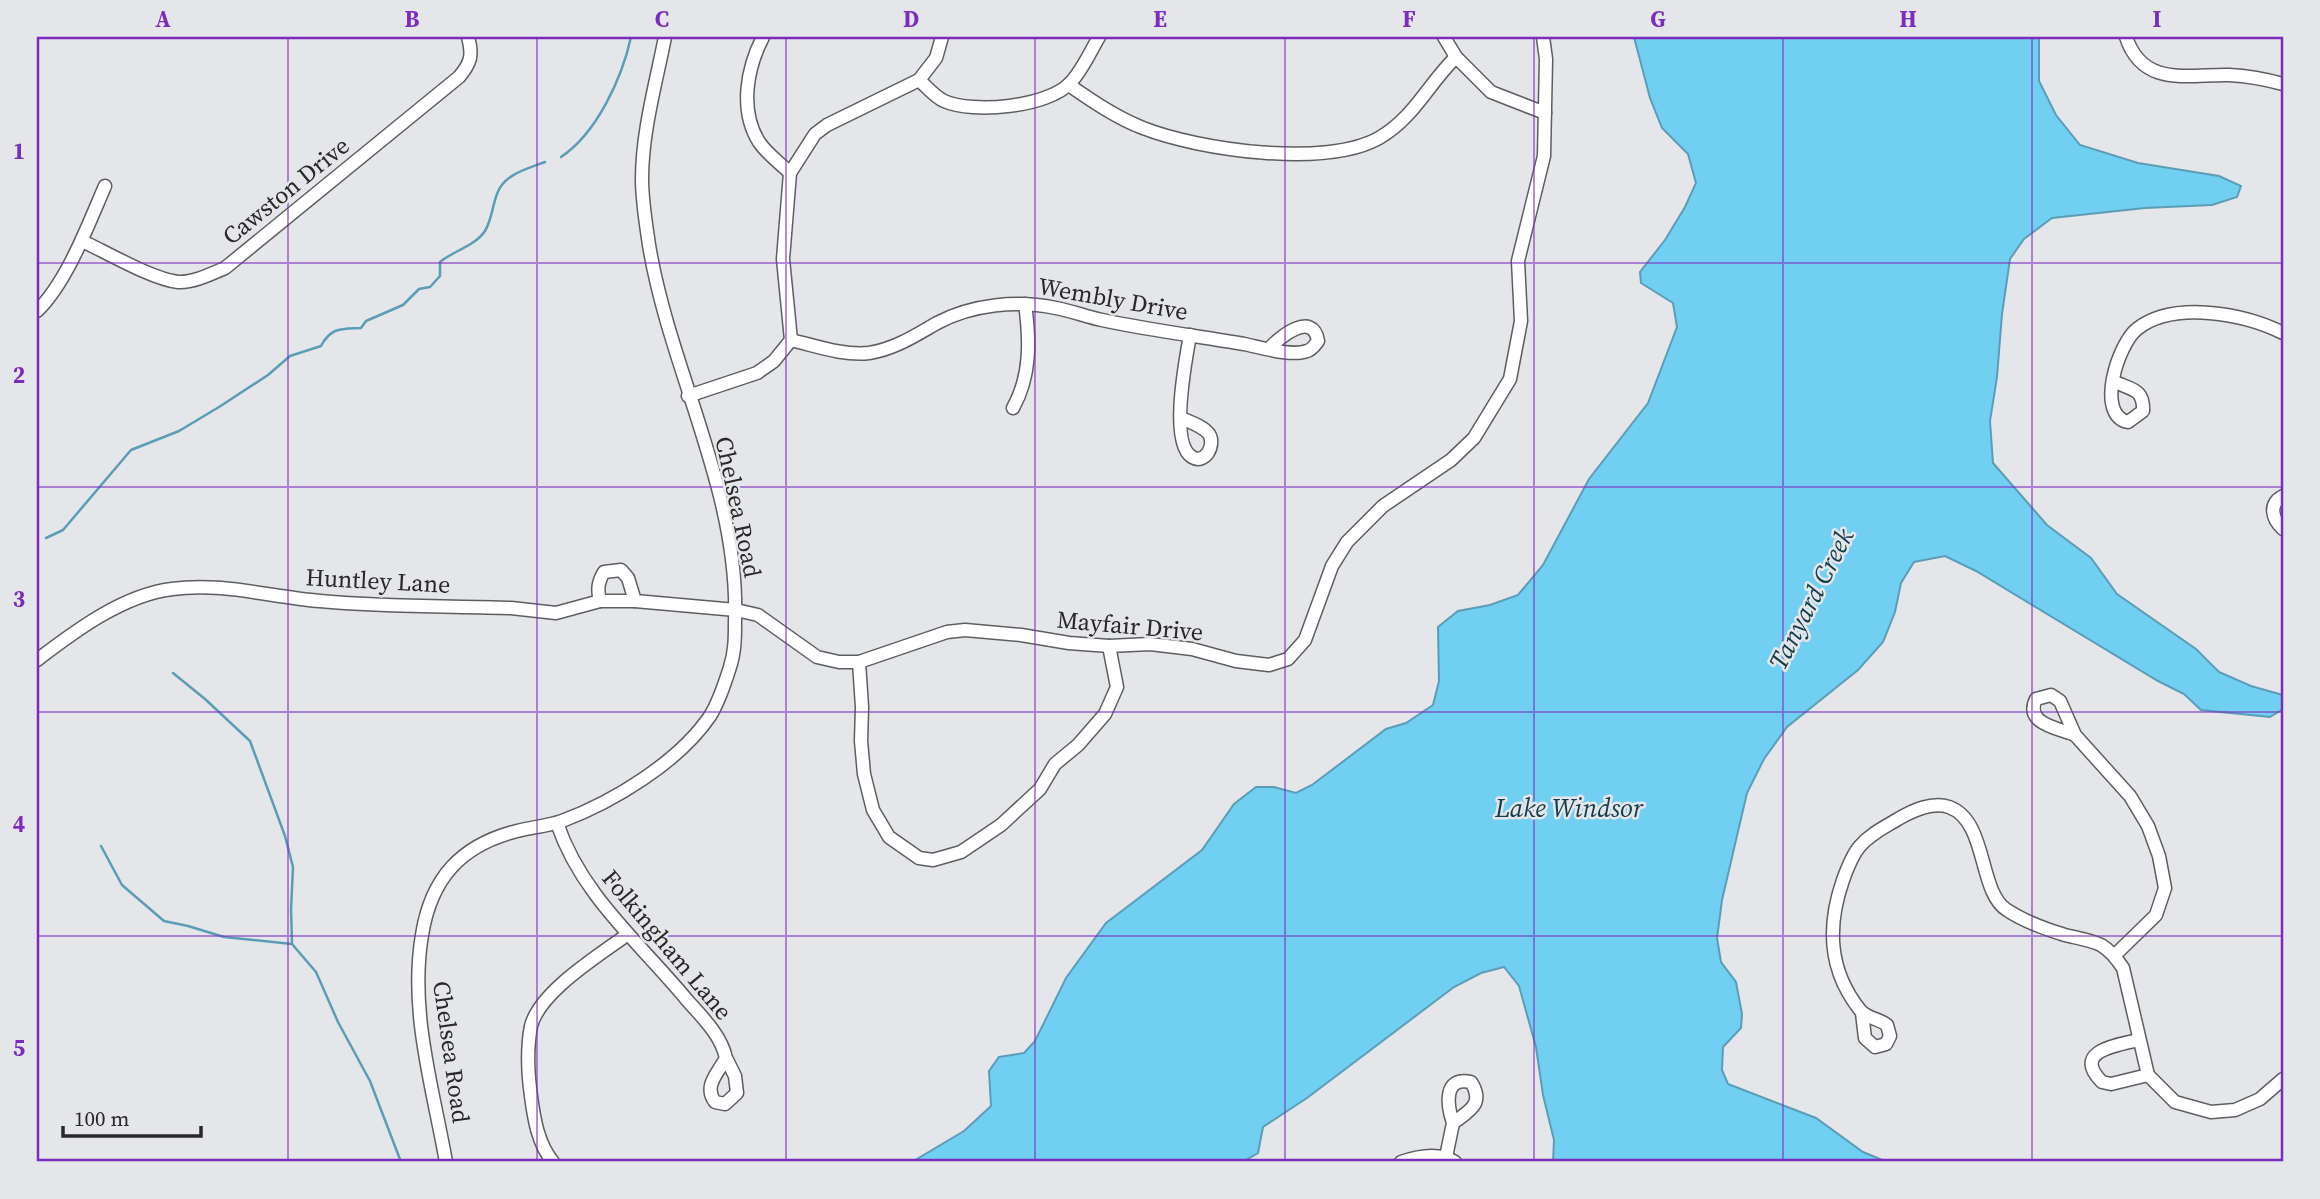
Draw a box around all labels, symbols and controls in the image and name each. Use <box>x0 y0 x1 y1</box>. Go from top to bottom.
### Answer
text: A <box>155 3 171 35</box>
text: B <box>405 3 420 35</box>
text: C <box>655 3 669 35</box>
text: D <box>903 3 919 35</box>
text: E <box>1153 3 1167 35</box>
text: F <box>1402 3 1416 35</box>
text: G <box>1650 3 1666 35</box>
text: H <box>1899 3 1917 35</box>
text: I <box>2153 3 2162 35</box>
street label: Cawston Drive <box>215 129 356 252</box>
text: 1 <box>13 135 25 167</box>
street label: Wembly Drive <box>1036 269 1191 328</box>
text: 2 <box>13 359 25 391</box>
street label: Chelsea Road <box>707 433 770 581</box>
water label: Tanyard Creek <box>1760 521 1862 676</box>
street label: Huntley Lane <box>305 560 451 601</box>
text: 3 <box>13 583 25 615</box>
street label: Mayfair Drive <box>1055 603 1205 648</box>
water label: Lake Windsor <box>1494 790 1644 826</box>
text: 4 <box>13 808 25 840</box>
street label: Folkingham Lane <box>595 862 740 1027</box>
street label: Chelsea Road <box>425 979 478 1126</box>
text: 5 <box>13 1032 25 1064</box>
scale bar <box>63 1094 201 1138</box>
text: 100 m <box>74 1104 129 1133</box>

